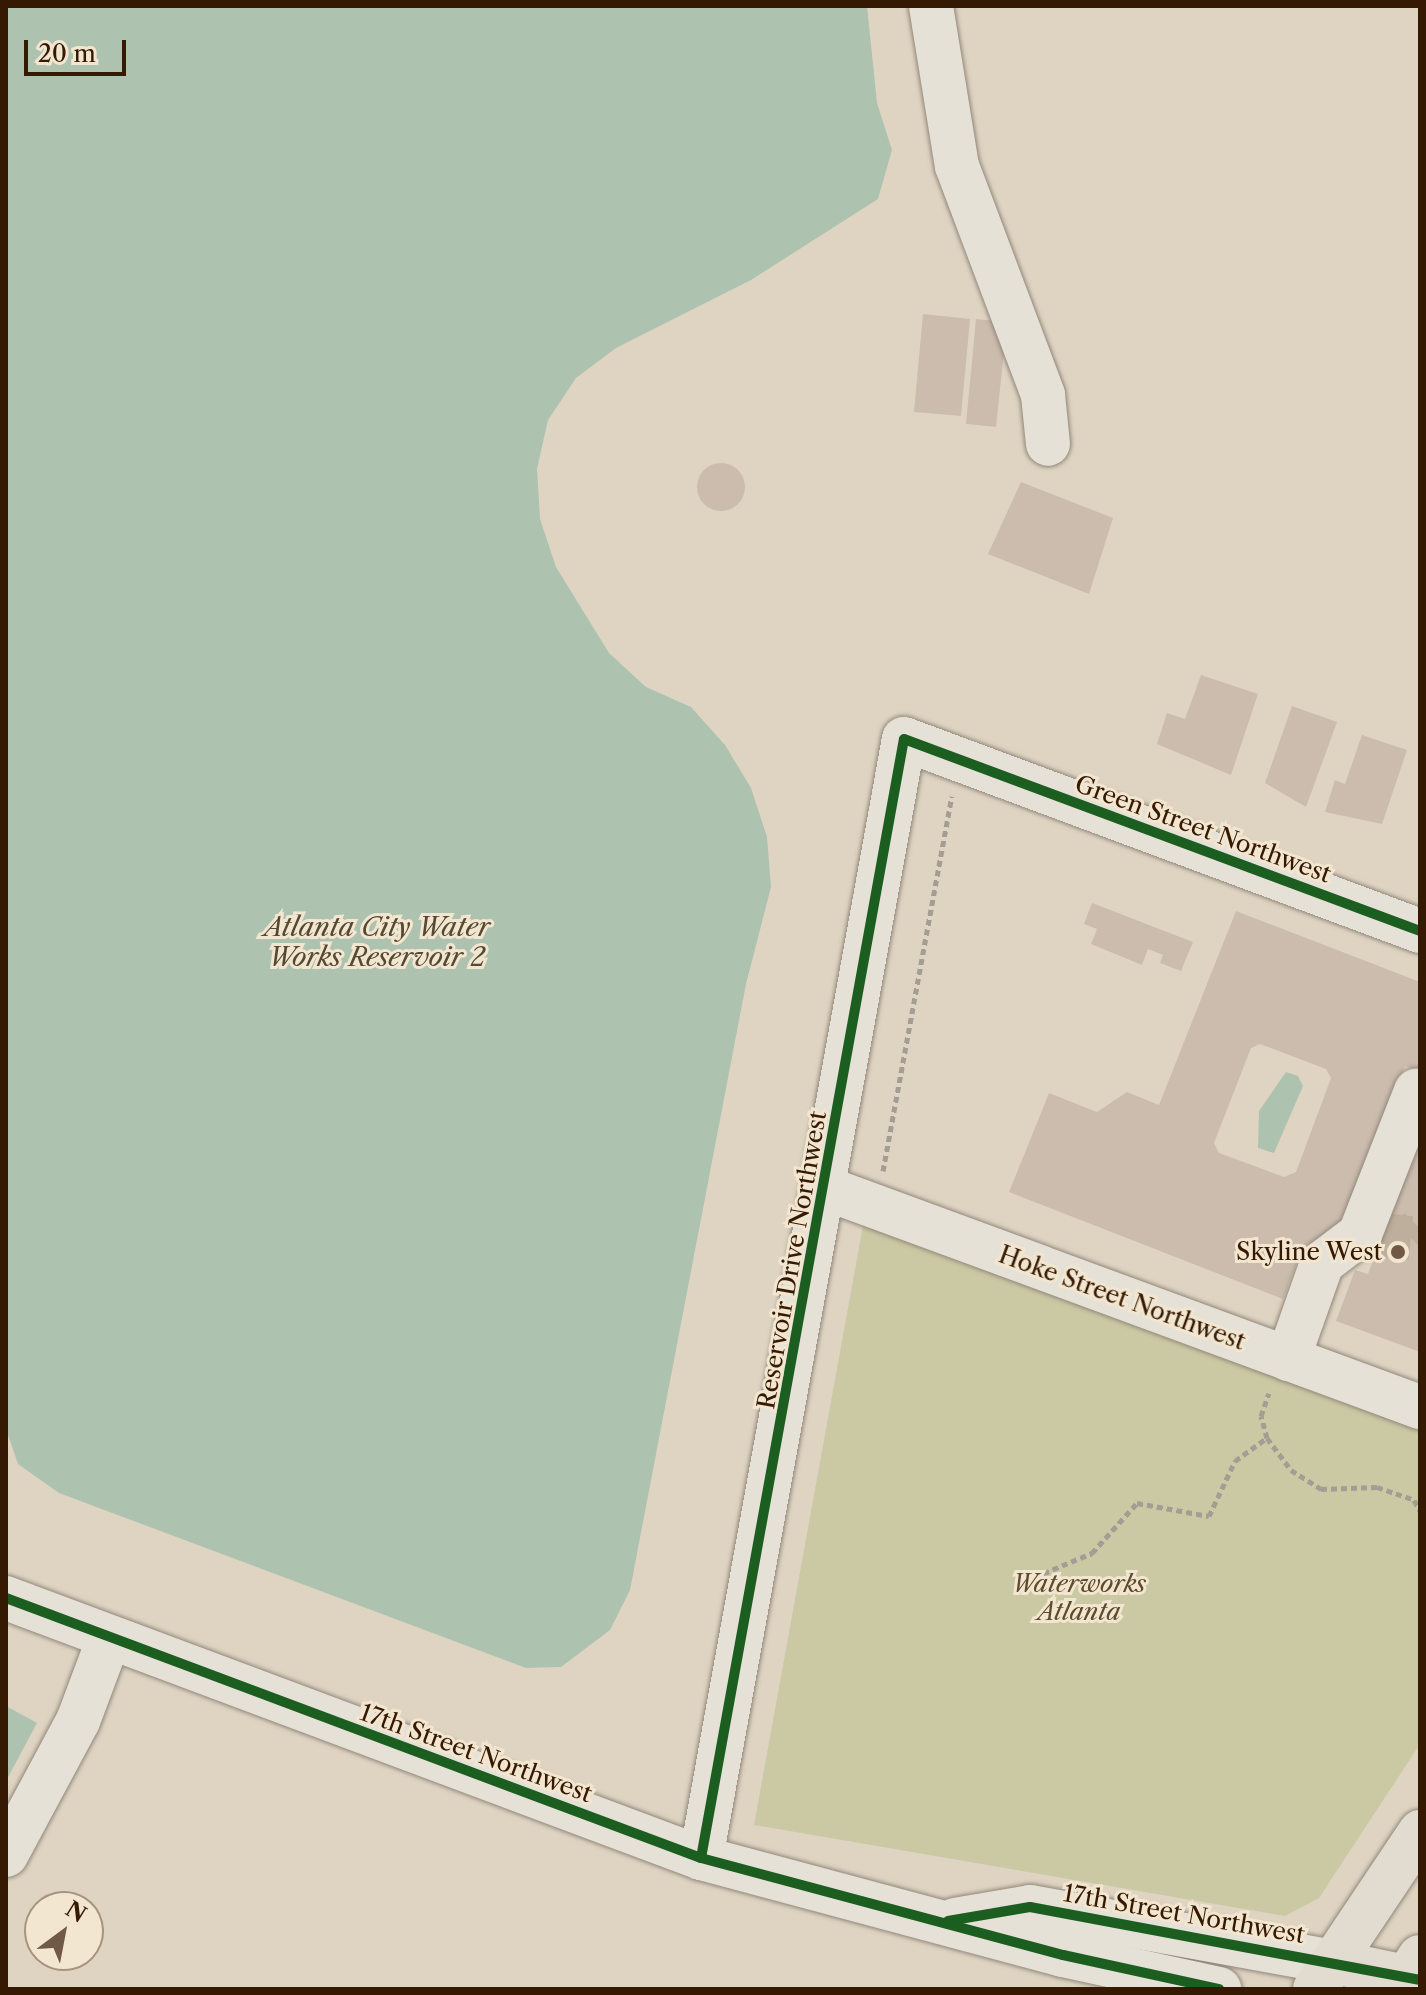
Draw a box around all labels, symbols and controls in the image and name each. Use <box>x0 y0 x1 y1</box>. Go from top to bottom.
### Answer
scale bar <box>28 24 130 74</box>
text: 20 m <box>38 39 96 68</box>
street label: Green Street Northwest <box>1071 769 1335 889</box>
water label: Atlanta City Water Works Reservoir 2 <box>264 912 490 974</box>
street label: Reservoir Drive Northwest <box>752 1108 832 1412</box>
place label: Skyline West <box>1235 1238 1382 1266</box>
street label: Hoke Street Northwest <box>995 1240 1249 1356</box>
marker: Skyline West <box>1389 1243 1407 1261</box>
park label: Waterworks Atlanta <box>1012 1570 1146 1626</box>
street label: 17th Street Northwest <box>356 1698 596 1808</box>
street label: 17th Street Northwest <box>1061 1879 1307 1949</box>
north arrow <box>24 1891 104 1971</box>
text: N <box>61 1895 91 1928</box>

